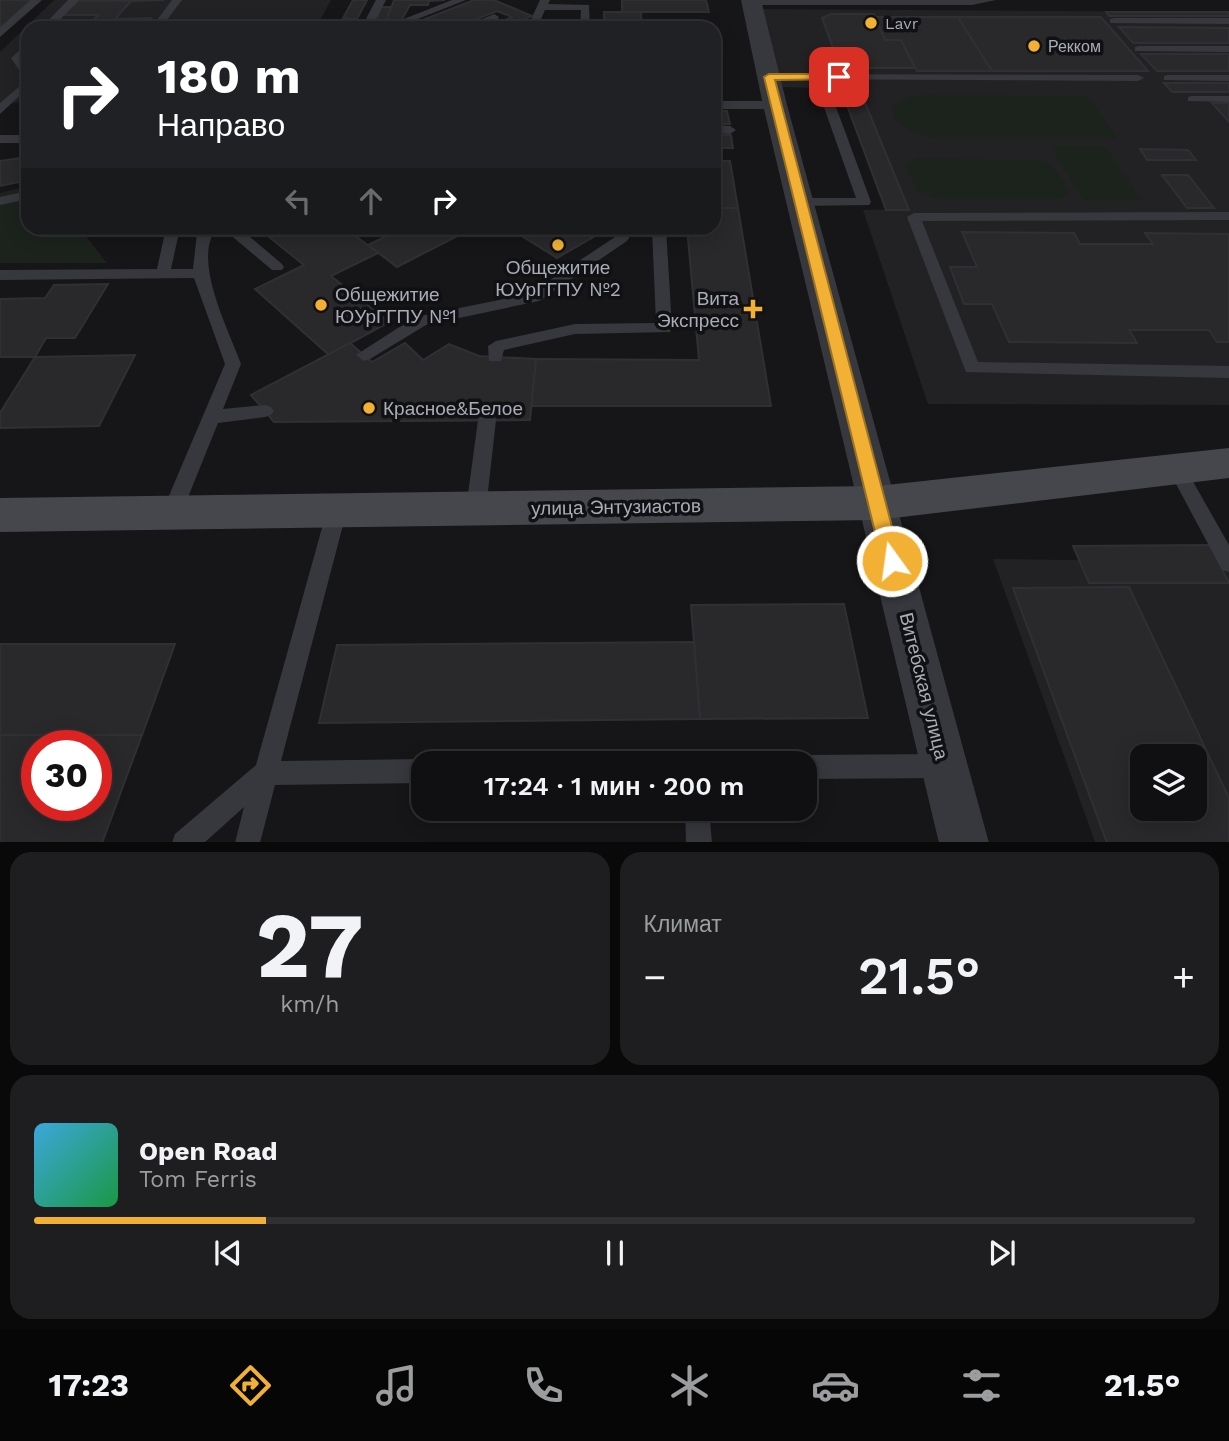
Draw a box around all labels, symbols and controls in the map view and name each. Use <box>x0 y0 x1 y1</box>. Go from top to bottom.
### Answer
place label: Lavr <box>885 14 919 33</box>
marker: Lavr <box>863 15 879 31</box>
place label: Рекком <box>1048 37 1101 56</box>
marker: Рекком <box>1026 38 1042 54</box>
text: 180 m <box>157 47 301 105</box>
pin <box>809 47 869 107</box>
icon: right <box>42 49 133 140</box>
icon: arrive <box>820 58 858 96</box>
text: Направо <box>157 106 285 144</box>
icon: left <box>279 182 317 220</box>
icon: ahead <box>352 182 390 220</box>
icon: right <box>425 182 463 220</box>
marker: Общежитие ЮУрГГПУ №2 <box>550 237 566 253</box>
place label: Общежитие ЮУрГГПУ №2 <box>495 256 621 301</box>
place label: Общежитие ЮУрГГПУ №1 <box>335 283 457 328</box>
place label: Вита Экспресс <box>657 287 739 332</box>
marker: Общежитие ЮУрГГПУ №1 <box>313 297 329 313</box>
marker: Вита Экспресс <box>745 301 761 317</box>
place label: Красное&Белое <box>383 397 523 420</box>
marker: Красное&Белое <box>361 400 377 416</box>
street label: улица Энтузиастов <box>531 494 701 520</box>
position arrow <box>855 524 929 598</box>
street label: Витебская улица <box>895 610 953 762</box>
speed limit sign: 30 <box>21 730 112 821</box>
map controls <box>1130 744 1207 821</box>
button: layers <box>1130 744 1207 821</box>
text: 17:24 · 1 мин · 200 m <box>484 771 744 801</box>
text: 27 <box>256 892 364 999</box>
text: Климат <box>644 911 722 938</box>
text: 21.5° <box>858 946 980 1007</box>
text: − <box>644 955 666 999</box>
text: + <box>1172 955 1195 999</box>
text: km/h <box>280 991 339 1018</box>
text: Open Road <box>139 1136 277 1166</box>
text: Tom Ferris <box>139 1166 257 1193</box>
icon: previous <box>209 1234 247 1272</box>
icon: pause <box>596 1234 634 1272</box>
icon: next <box>983 1234 1021 1272</box>
icon: directions <box>226 1361 275 1410</box>
icon: music <box>372 1361 421 1410</box>
icon: phone <box>519 1361 568 1410</box>
icon: climate <box>665 1361 714 1410</box>
icon: car <box>811 1361 860 1410</box>
icon: filters <box>957 1361 1006 1410</box>
text: 17:23 <box>49 1366 129 1404</box>
text: 21.5° <box>1104 1366 1180 1404</box>

